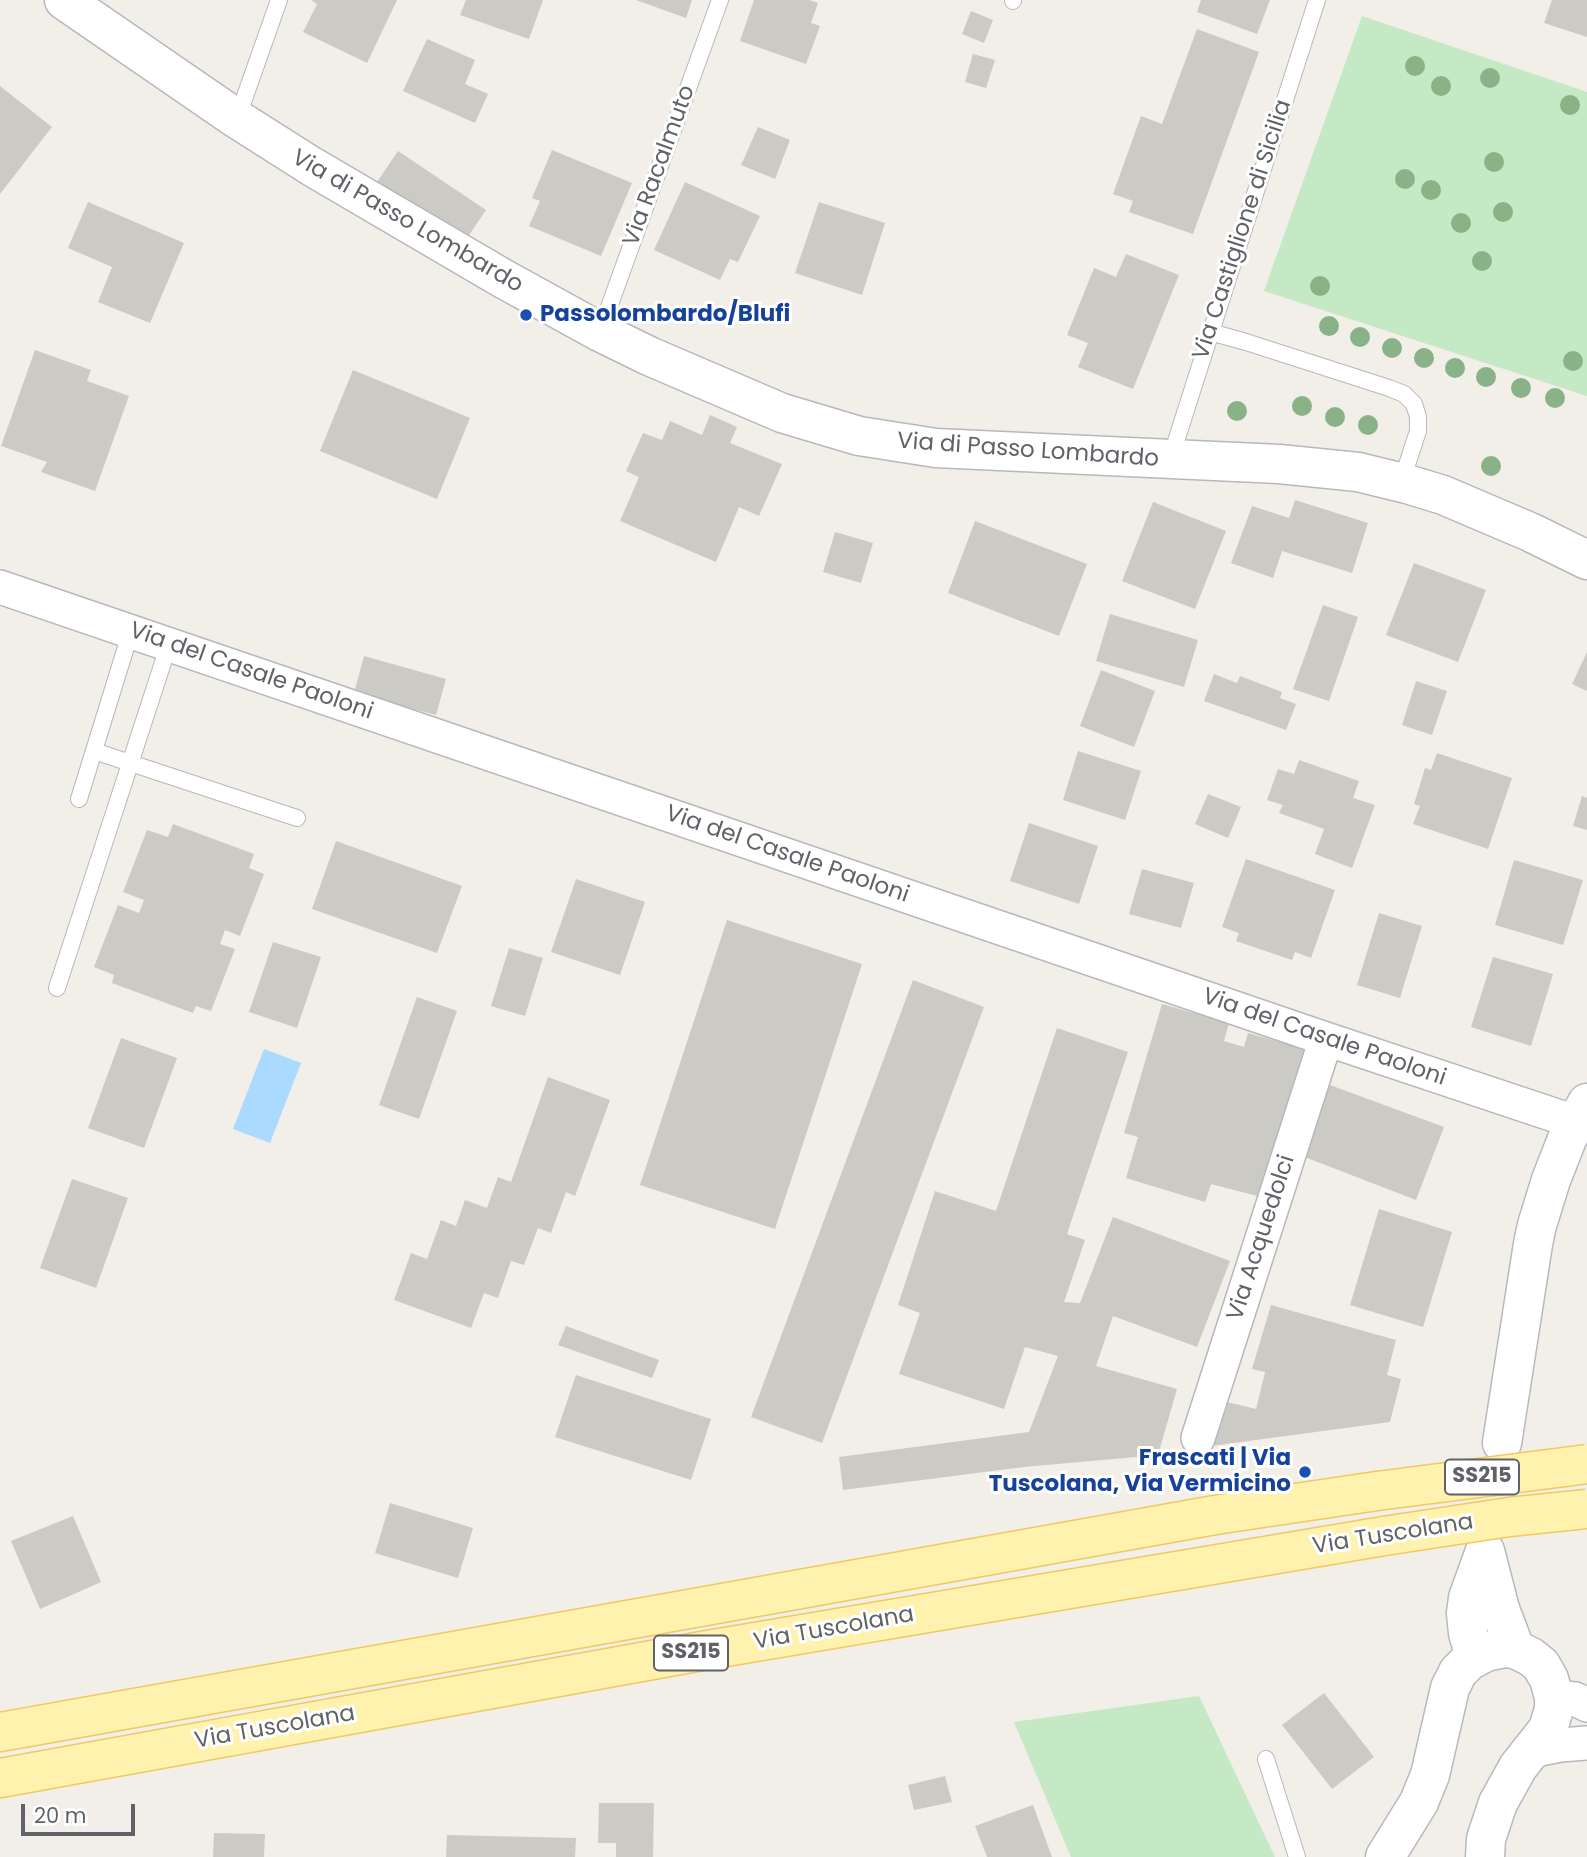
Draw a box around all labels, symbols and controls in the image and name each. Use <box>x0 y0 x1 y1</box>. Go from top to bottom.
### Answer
street label: Via Racalmuto <box>618 82 702 250</box>
street label: Via Castiglione di Sicilia <box>1188 96 1298 364</box>
street label: Via di Passo Lombardo <box>287 144 527 300</box>
place label: Passolombardo/Blufi <box>540 301 790 329</box>
marker: Passolombardo/Blufi <box>518 307 534 323</box>
street label: Via di Passo Lombardo <box>896 428 1160 474</box>
street label: Via del Casale Paoloni <box>126 617 376 727</box>
street label: Via del Casale Paoloni <box>662 800 912 910</box>
street label: Via del Casale Paoloni <box>1199 983 1449 1093</box>
street label: Via Acquedolci <box>1222 1152 1302 1324</box>
place label: Frascati | Via Tuscolana, Via Vermicino <box>989 1445 1291 1499</box>
road number: SS215 <box>1445 1460 1519 1494</box>
marker: Frascati | Via Tuscolana, Via Vermicino <box>1297 1464 1313 1480</box>
street label: Via Tuscolana <box>1311 1509 1475 1561</box>
street label: Via Tuscolana <box>752 1601 916 1657</box>
road number: SS215 <box>654 1636 728 1670</box>
street label: Via Tuscolana <box>193 1700 357 1756</box>
scale bar <box>24 1790 138 1834</box>
text: 20 m <box>34 1801 87 1830</box>

